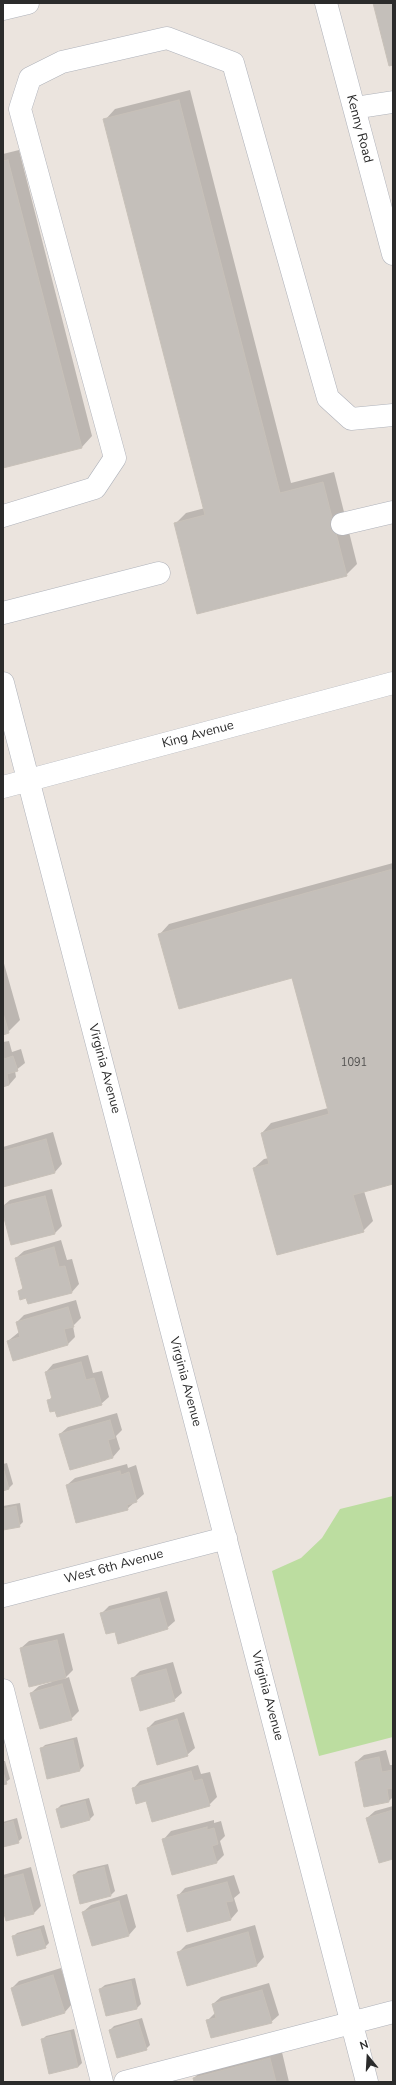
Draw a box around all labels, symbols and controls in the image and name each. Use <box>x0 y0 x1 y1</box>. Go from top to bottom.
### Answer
street label: Kenny Road <box>342 93 376 165</box>
street label: King Avenue <box>160 718 236 752</box>
street label: Virginia Avenue <box>85 1023 123 1115</box>
house number: 1091 <box>341 1056 367 1070</box>
street label: Virginia Avenue <box>166 1336 204 1428</box>
street label: West 6th Avenue <box>63 1546 165 1588</box>
street label: Virginia Avenue <box>248 1650 286 1742</box>
north arrow <box>348 2037 388 2077</box>
text: N <box>358 2037 370 2054</box>

